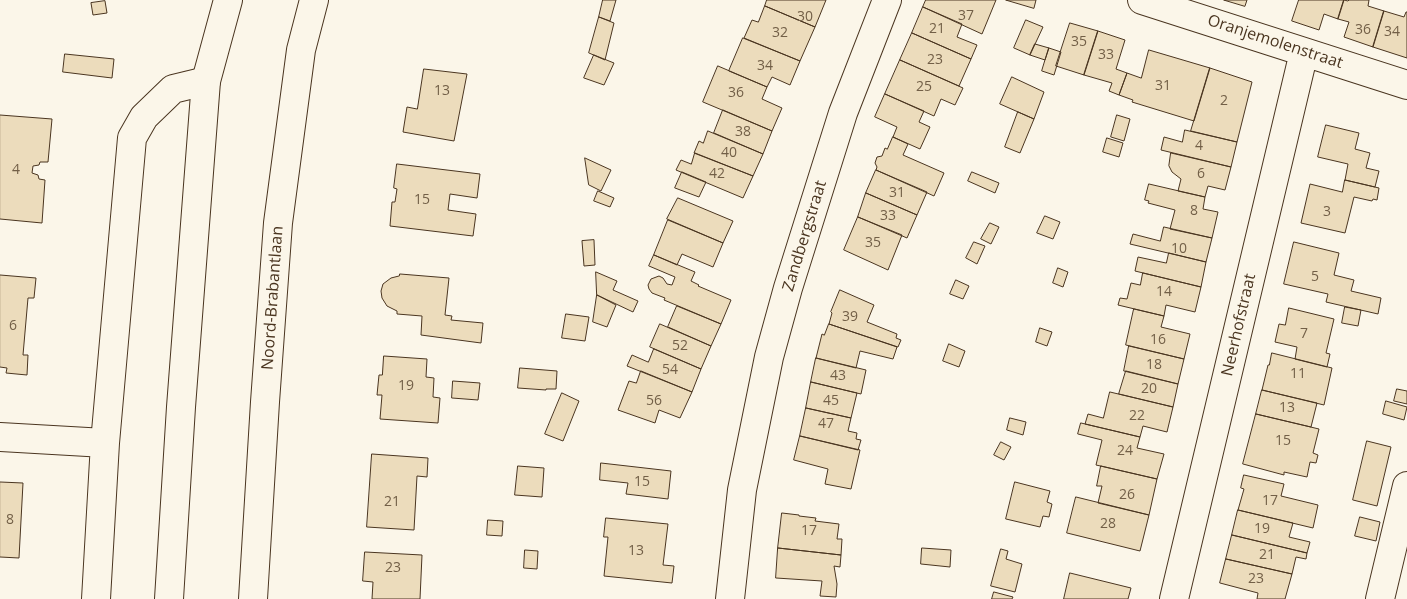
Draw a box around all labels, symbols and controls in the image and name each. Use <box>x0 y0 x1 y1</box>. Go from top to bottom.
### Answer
house number: 37 <box>958 8 974 24</box>
house number: 30 <box>797 9 813 25</box>
street label: Oranjemolenstraat <box>1205 11 1345 73</box>
house number: 21 <box>929 21 945 37</box>
house number: 36 <box>1355 22 1371 38</box>
house number: 34 <box>1384 24 1400 40</box>
house number: 32 <box>772 25 788 41</box>
house number: 35 <box>1071 34 1087 50</box>
house number: 33 <box>1098 47 1114 63</box>
house number: 23 <box>927 52 943 68</box>
house number: 34 <box>757 58 773 74</box>
house number: 31 <box>1155 78 1171 94</box>
house number: 25 <box>916 79 932 95</box>
house number: 13 <box>434 83 450 99</box>
house number: 36 <box>728 85 744 101</box>
house number: 2 <box>1220 93 1228 109</box>
house number: 38 <box>735 124 751 140</box>
house number: 4 <box>1195 138 1203 154</box>
house number: 40 <box>721 145 737 161</box>
house number: 4 <box>12 162 20 178</box>
house number: 42 <box>709 166 725 182</box>
house number: 6 <box>1197 166 1205 182</box>
street label: Zandbergstraat <box>779 178 831 294</box>
house number: 31 <box>889 185 905 201</box>
house number: 15 <box>414 192 430 208</box>
house number: 8 <box>1190 203 1198 219</box>
house number: 3 <box>1323 204 1331 220</box>
house number: 33 <box>880 208 896 224</box>
street label: Noord-Brabantlaan <box>258 225 288 371</box>
house number: 35 <box>865 235 881 251</box>
house number: 10 <box>1171 241 1187 257</box>
house number: 5 <box>1311 269 1319 285</box>
street label: Neerhofstraat <box>1218 272 1260 378</box>
house number: 14 <box>1156 284 1172 300</box>
house number: 39 <box>842 309 858 325</box>
house number: 6 <box>9 318 17 334</box>
house number: 7 <box>1300 326 1308 342</box>
house number: 16 <box>1150 332 1166 348</box>
house number: 52 <box>672 338 688 354</box>
house number: 18 <box>1146 357 1162 373</box>
house number: 54 <box>662 362 678 378</box>
house number: 11 <box>1290 366 1306 382</box>
house number: 43 <box>830 368 846 384</box>
house number: 19 <box>398 378 414 394</box>
house number: 20 <box>1141 381 1157 397</box>
house number: 56 <box>646 393 662 409</box>
house number: 45 <box>823 393 839 409</box>
house number: 13 <box>1279 400 1295 416</box>
house number: 22 <box>1129 408 1145 424</box>
house number: 47 <box>818 416 834 432</box>
house number: 15 <box>1275 433 1291 449</box>
house number: 24 <box>1117 443 1133 459</box>
house number: 15 <box>634 474 650 490</box>
house number: 26 <box>1119 487 1135 503</box>
house number: 17 <box>1262 493 1278 509</box>
house number: 21 <box>384 494 400 510</box>
house number: 8 <box>6 512 14 528</box>
house number: 28 <box>1100 516 1116 532</box>
house number: 19 <box>1254 521 1270 537</box>
house number: 17 <box>801 523 817 539</box>
house number: 13 <box>628 543 644 559</box>
house number: 21 <box>1259 547 1275 563</box>
house number: 23 <box>385 560 401 576</box>
house number: 23 <box>1248 571 1264 587</box>

